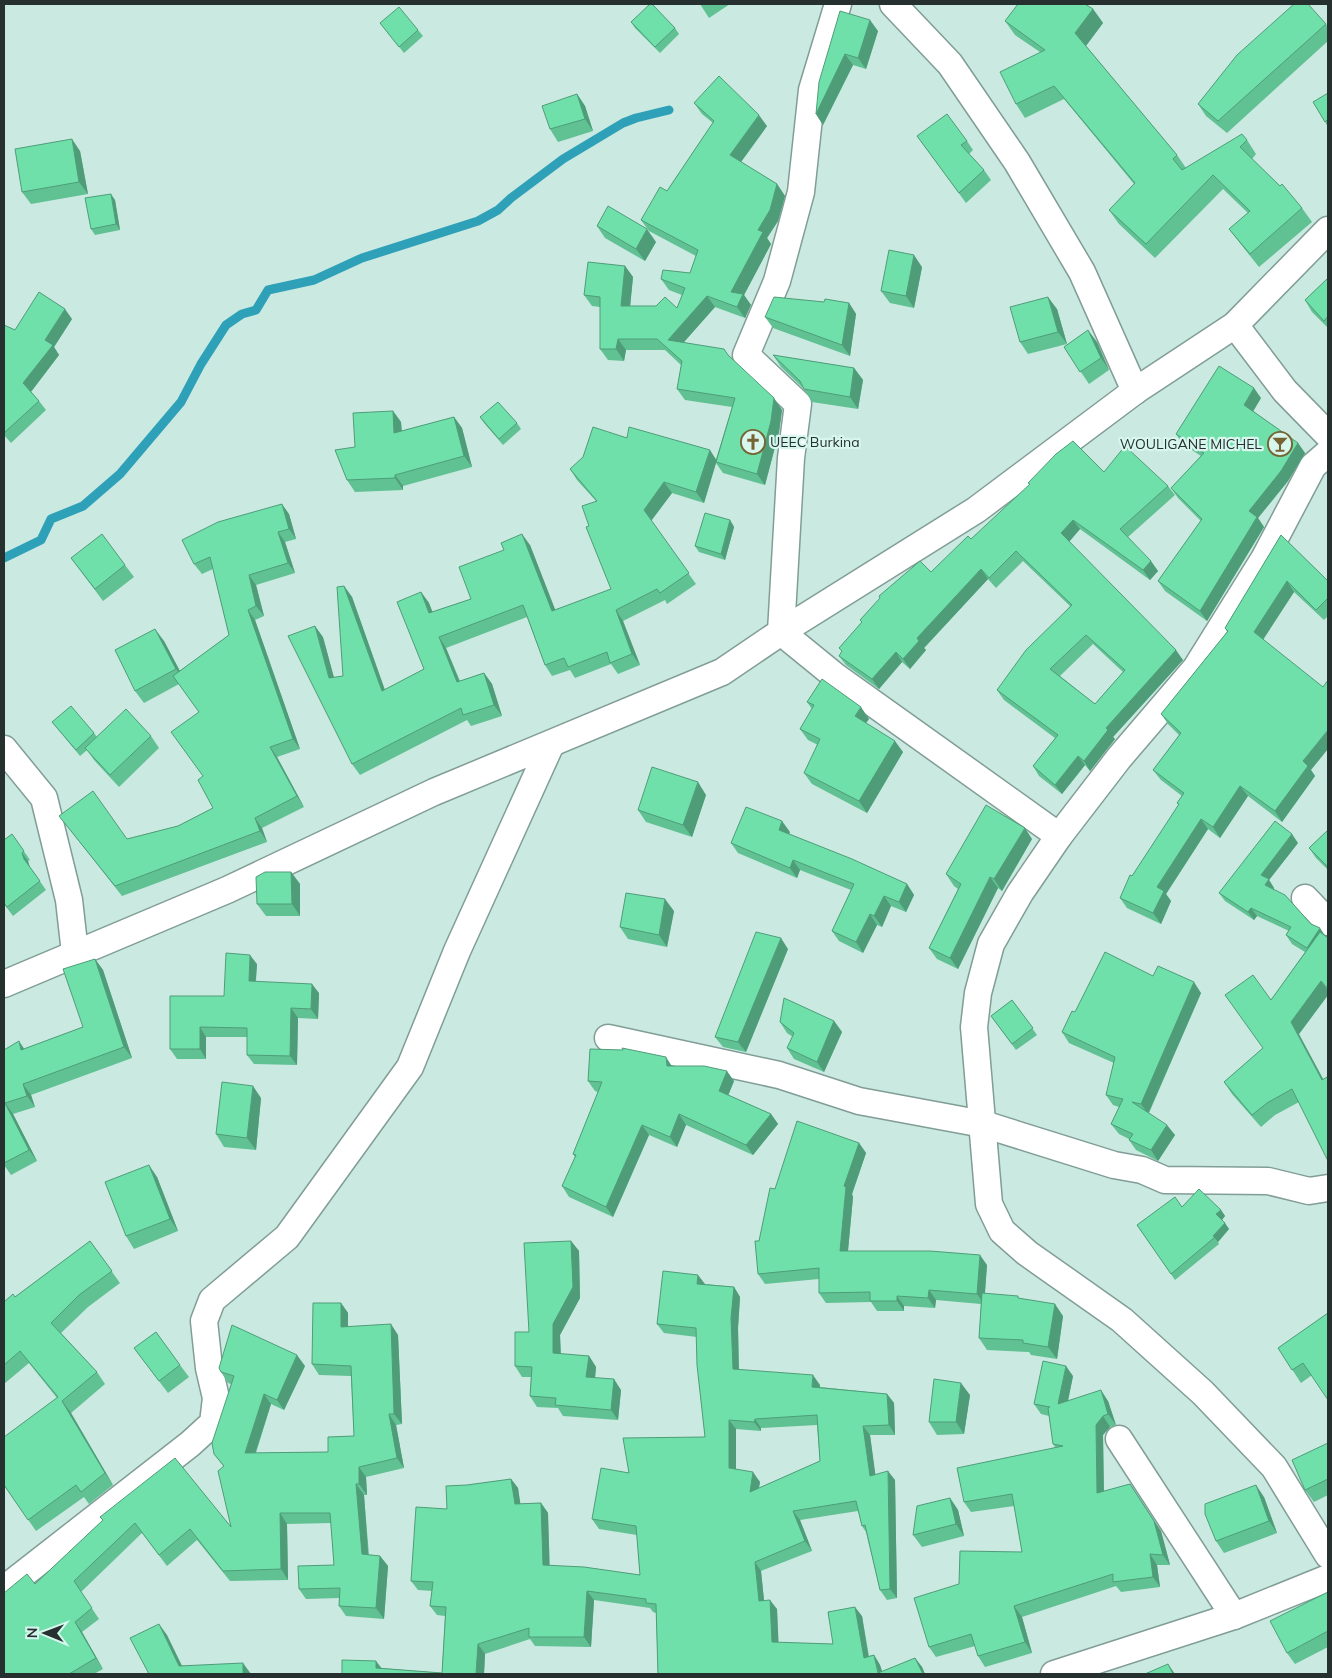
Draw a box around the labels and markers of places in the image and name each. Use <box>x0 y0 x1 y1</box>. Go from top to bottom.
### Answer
church icon: UEEC Burkina <box>740 429 766 455</box>
bar icon: WOULIGANE MICHEL <box>1267 431 1293 457</box>
place label: UEEC Burkina <box>770 433 860 451</box>
place label: WOULIGANE MICHEL <box>1120 435 1262 453</box>

